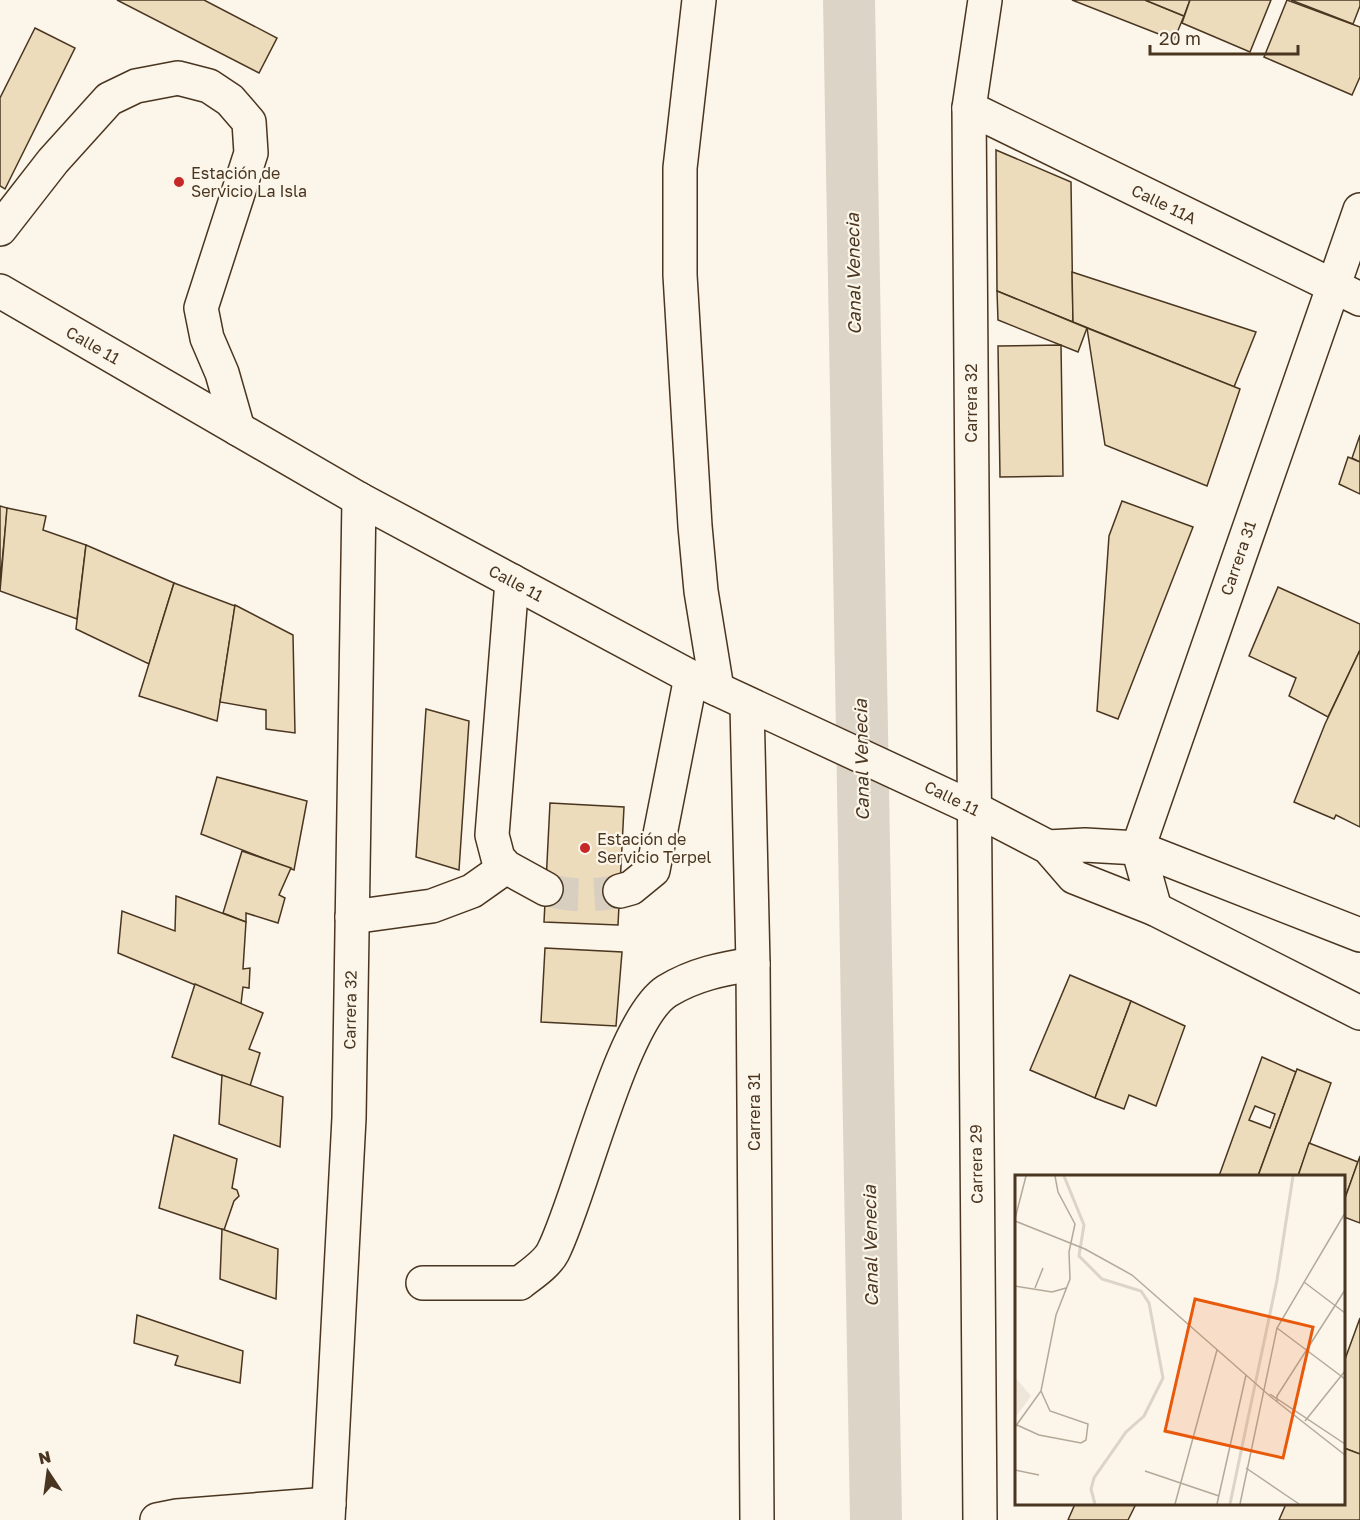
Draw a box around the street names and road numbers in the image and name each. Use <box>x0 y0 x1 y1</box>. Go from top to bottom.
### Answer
street label: Calle 11A <box>1128 180 1200 228</box>
street label: Calle 11 <box>63 322 124 368</box>
street label: Carrera 32 <box>961 363 981 443</box>
street label: Carrera 31 <box>1216 518 1260 598</box>
street label: Calle 11 <box>485 560 547 606</box>
street label: Calle 11 <box>921 776 983 820</box>
street label: Carrera 32 <box>339 970 361 1050</box>
street label: Carrera 31 <box>744 1073 764 1151</box>
street label: Carrera 29 <box>965 1124 987 1204</box>

